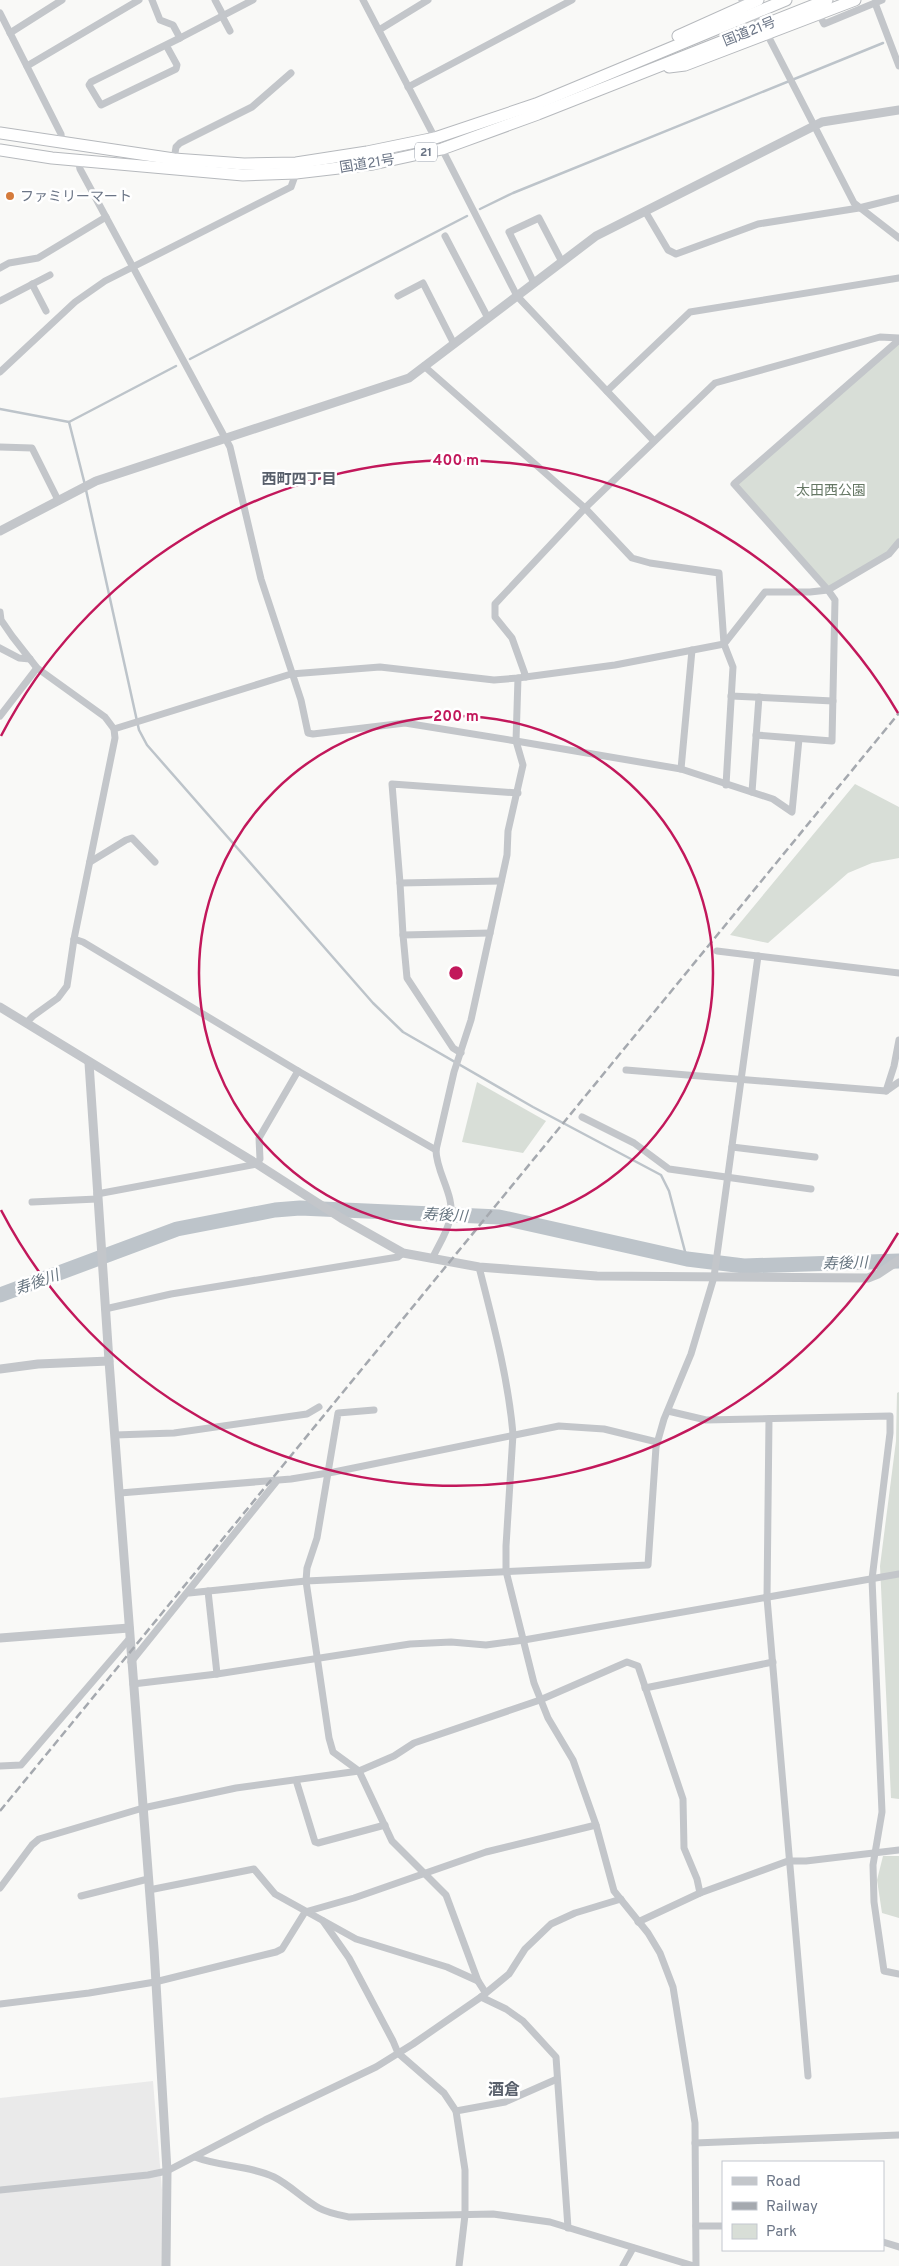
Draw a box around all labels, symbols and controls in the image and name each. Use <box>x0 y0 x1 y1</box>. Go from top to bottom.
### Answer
street label: 国道21号 <box>721 14 779 51</box>
road number: 21 <box>415 142 437 162</box>
street label: 国道21号 <box>338 152 396 177</box>
place label: ファミリーマート <box>20 189 132 206</box>
marker: ファミリーマート <box>4 190 16 202</box>
text: 400 m <box>433 452 479 471</box>
district label: 西町四丁目 <box>261 471 337 490</box>
park label: 太田西公園 <box>796 483 866 500</box>
text: 200 m <box>433 708 479 727</box>
centre of rings <box>447 964 465 982</box>
water label: 寿後川 <box>422 1206 470 1227</box>
water label: 寿後川 <box>822 1254 870 1275</box>
water label: 寿後川 <box>13 1266 64 1300</box>
district label: 酒倉 <box>488 2081 520 2101</box>
legend <box>722 2161 884 2251</box>
text: Road <box>766 2173 801 2192</box>
text: Railway <box>766 2198 818 2217</box>
text: Park <box>766 2223 797 2242</box>

